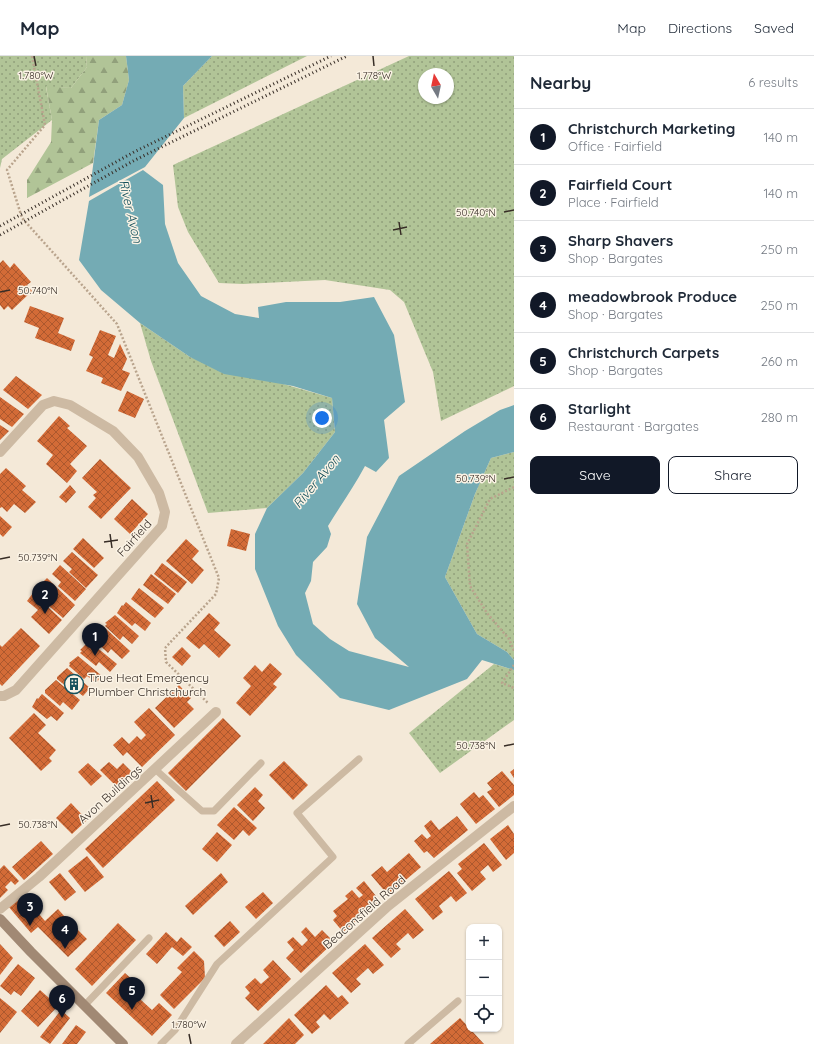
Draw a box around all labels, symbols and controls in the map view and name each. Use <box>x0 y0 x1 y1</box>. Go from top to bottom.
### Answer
text: Map <box>20 16 59 40</box>
text: Map <box>617 19 646 37</box>
text: Directions <box>668 19 732 37</box>
text: Saved <box>754 19 794 37</box>
north arrow <box>418 68 454 104</box>
text: 1.780°W <box>19 69 54 82</box>
text: 1.778°W <box>357 69 391 82</box>
text: Nearby <box>530 72 591 93</box>
text: 6 results <box>748 74 798 90</box>
text: Christchurch Marketing <box>568 119 735 138</box>
text: 1 <box>540 129 546 145</box>
text: 140 m <box>763 129 798 145</box>
text: Office · Fairfield <box>568 138 662 154</box>
text: Fairfield Court <box>568 175 672 194</box>
water label: River Avon <box>116 178 146 245</box>
text: 2 <box>539 185 547 201</box>
text: 140 m <box>763 185 798 201</box>
text: Place · Fairfield <box>568 194 659 210</box>
text: 50.740°N <box>456 206 496 219</box>
text: Sharp Shavers <box>568 231 673 250</box>
text: 3 <box>540 241 546 257</box>
text: 250 m <box>761 241 798 257</box>
text: Shop · Bargates <box>568 250 663 266</box>
text: 50.740°N <box>18 284 58 297</box>
text: meadowbrook Produce <box>568 287 737 306</box>
text: 4 <box>539 297 547 313</box>
text: 250 m <box>761 297 798 313</box>
text: Shop · Bargates <box>568 306 663 322</box>
text: Christchurch Carpets <box>568 343 719 362</box>
text: 5 <box>539 353 547 369</box>
text: 260 m <box>761 353 798 369</box>
text: Shop · Bargates <box>568 362 663 378</box>
text: Starlight <box>568 399 631 418</box>
your location <box>312 408 332 428</box>
text: 6 <box>539 409 547 425</box>
text: 280 m <box>761 409 798 425</box>
text: Restaurant · Bargates <box>568 418 699 434</box>
water label: River Avon <box>289 451 343 511</box>
button: Save <box>530 456 660 494</box>
button: Share <box>668 456 798 494</box>
text: 50.739°N <box>456 472 496 485</box>
street label: Fairfield <box>114 516 154 560</box>
text: 50.739°N <box>18 551 58 564</box>
pin: 2 <box>32 581 58 614</box>
pin: 1 <box>82 623 108 656</box>
place label: True Heat Emergency Plumber Christchurch <box>88 670 209 699</box>
building icon: True Heat Emergency Plumber Christchurch <box>63 673 85 695</box>
text: 50.738°N <box>456 739 496 752</box>
street label: Avon Buildings <box>75 761 145 827</box>
text: 50.738°N <box>18 818 58 831</box>
street label: Beaconsfield Road <box>320 872 408 952</box>
pin: 3 <box>17 893 43 926</box>
pin: 4 <box>52 916 78 949</box>
map controls <box>466 924 502 1032</box>
button: + <box>466 924 502 960</box>
button: − <box>466 960 502 996</box>
pin: 5 <box>119 977 145 1010</box>
pin: 6 <box>49 985 75 1018</box>
button: locate <box>466 996 502 1032</box>
text: 1.780°W <box>172 1018 207 1031</box>

